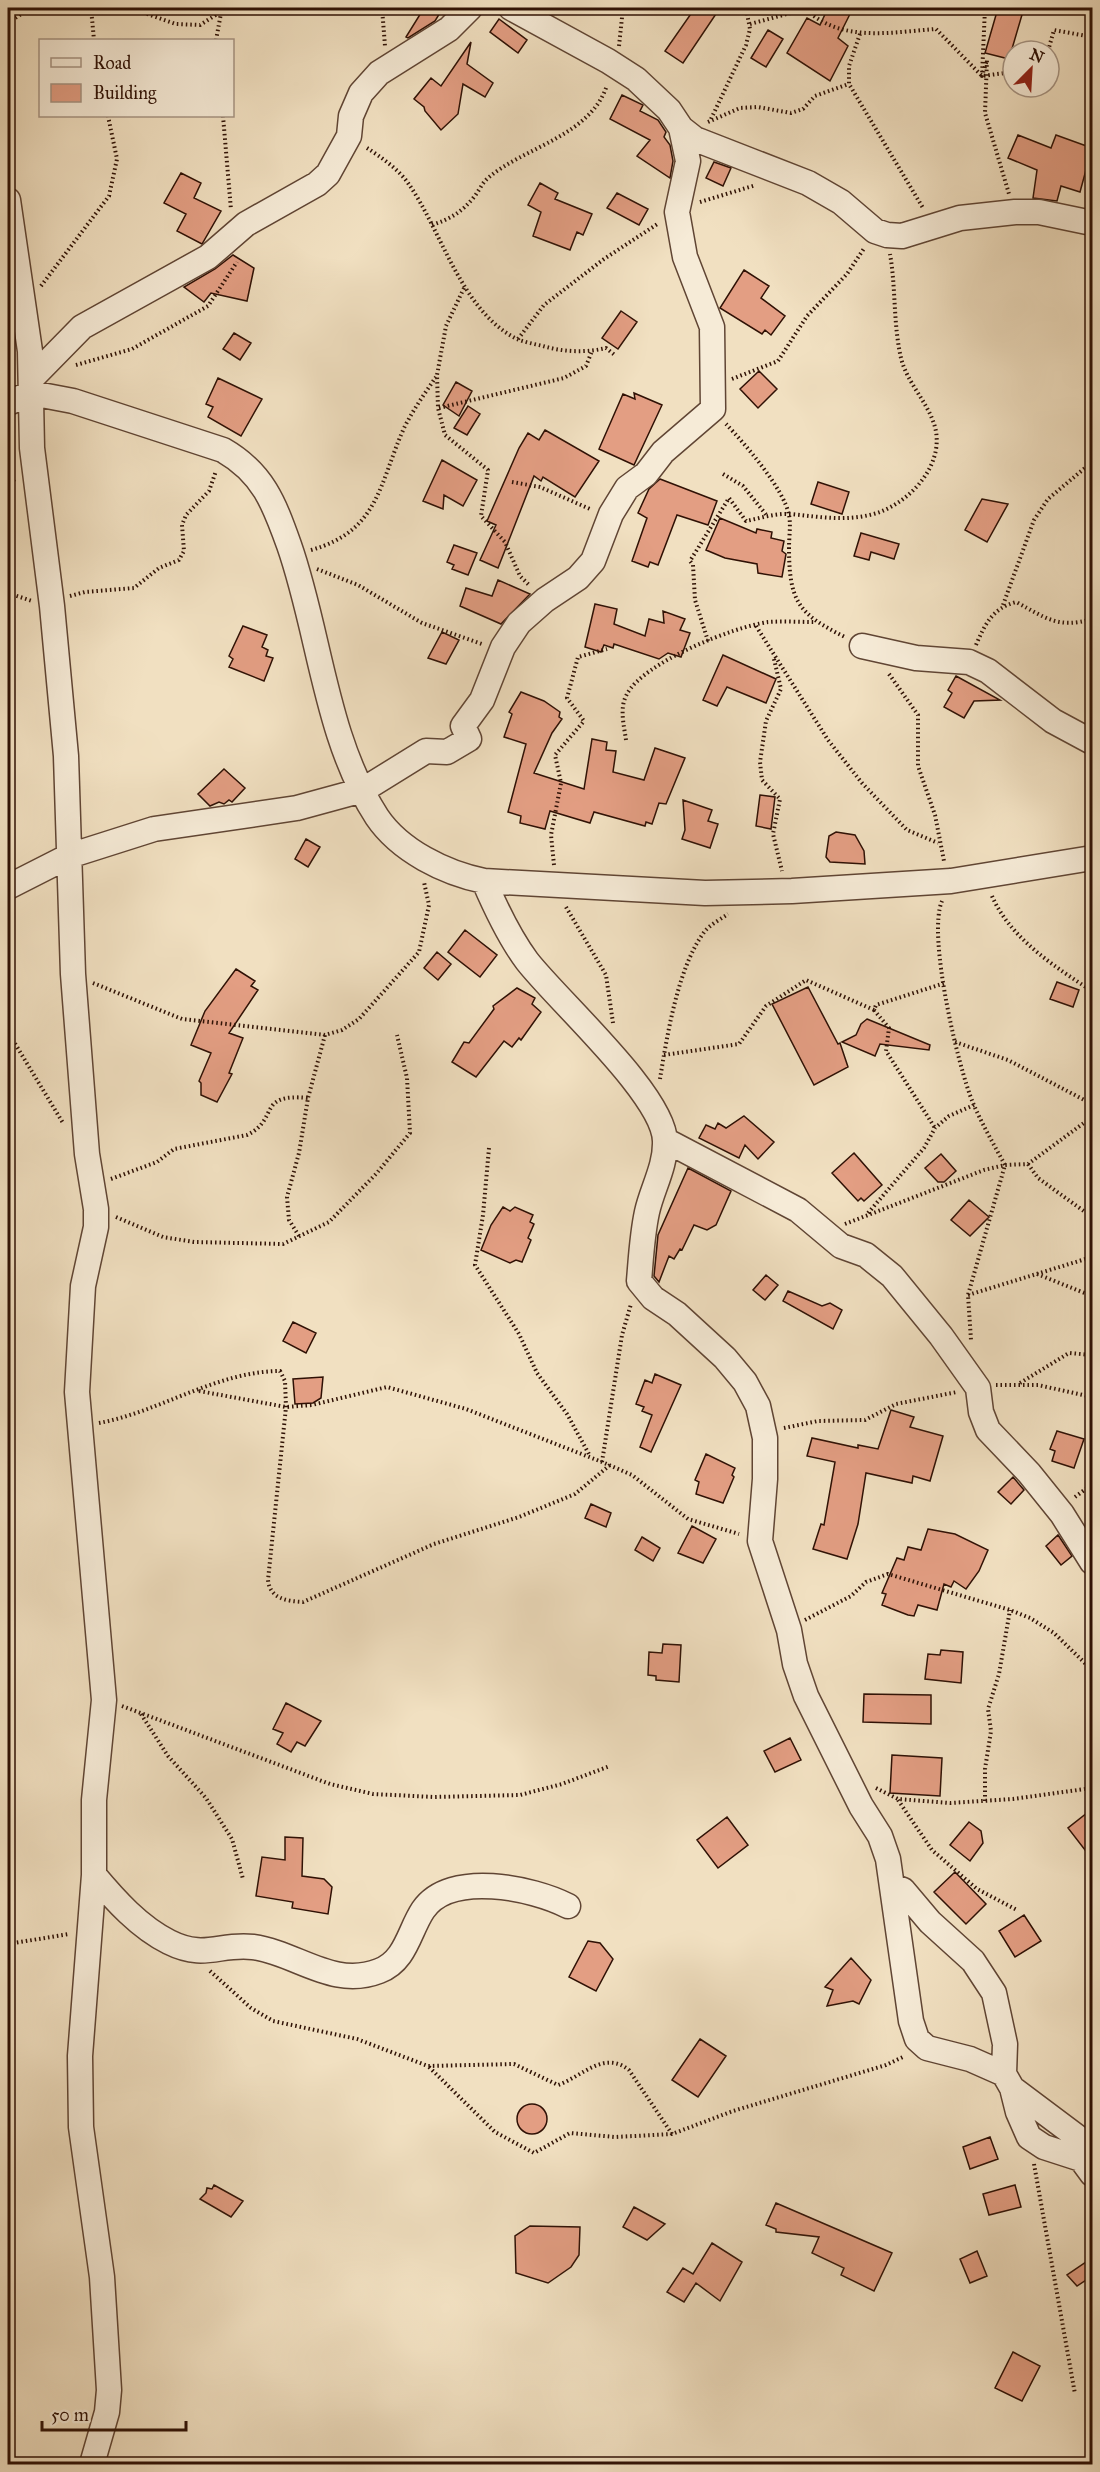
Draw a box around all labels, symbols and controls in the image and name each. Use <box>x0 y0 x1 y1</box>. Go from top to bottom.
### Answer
legend <box>39 39 234 117</box>
north arrow <box>1001 39 1061 99</box>
text: N <box>1027 44 1047 67</box>
text: Road <box>93 52 131 74</box>
text: Building <box>93 82 157 105</box>
scale bar <box>42 2394 186 2432</box>
text: 50 m <box>51 2404 89 2426</box>

